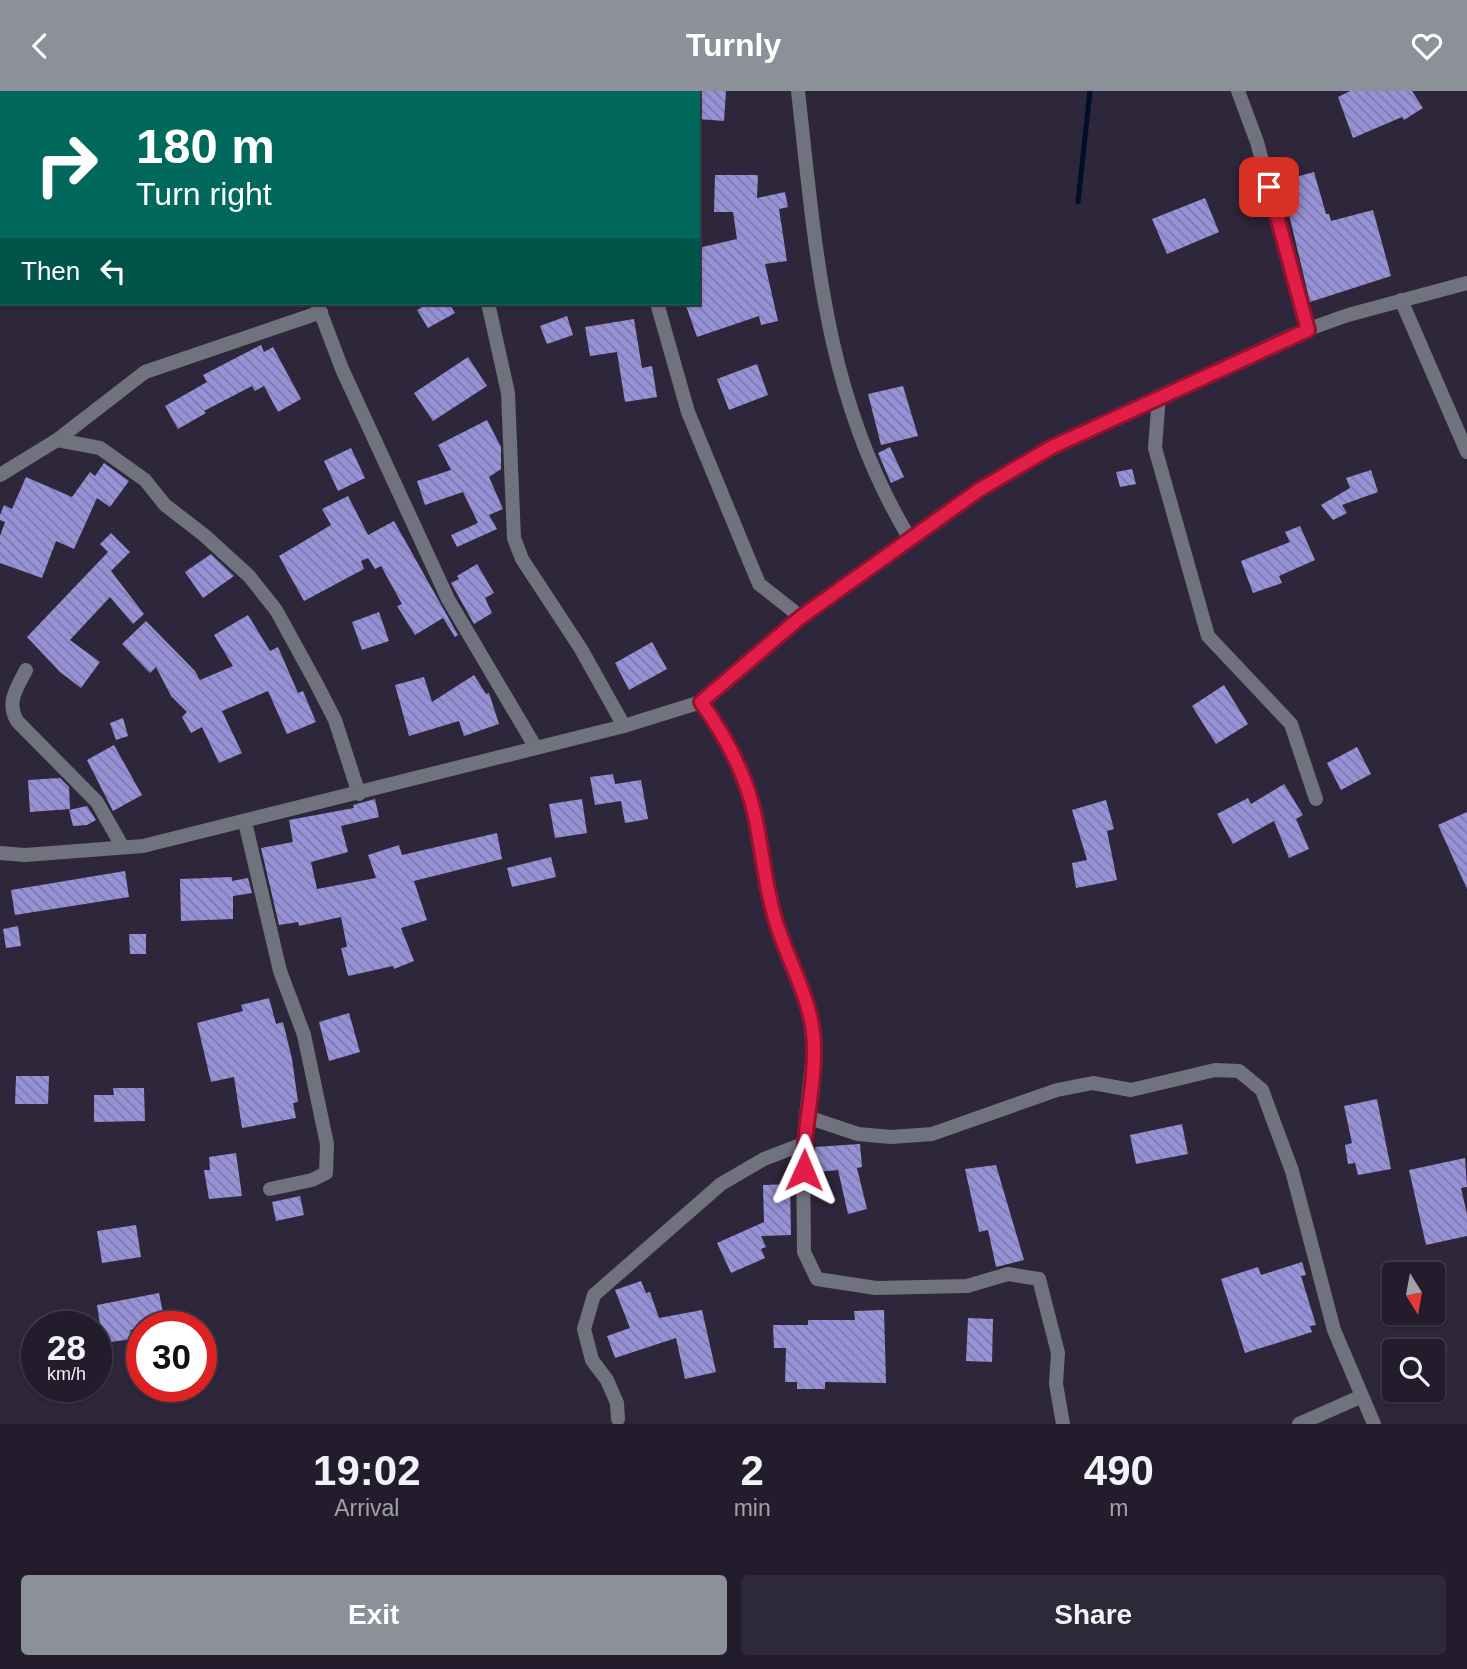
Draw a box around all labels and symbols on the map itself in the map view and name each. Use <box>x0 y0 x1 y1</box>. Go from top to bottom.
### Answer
pin <box>1239 157 1299 217</box>
position arrow <box>767 1133 841 1207</box>
north arrow <box>1382 1262 1446 1325</box>
speed limit sign: 30 <box>126 1311 217 1402</box>

